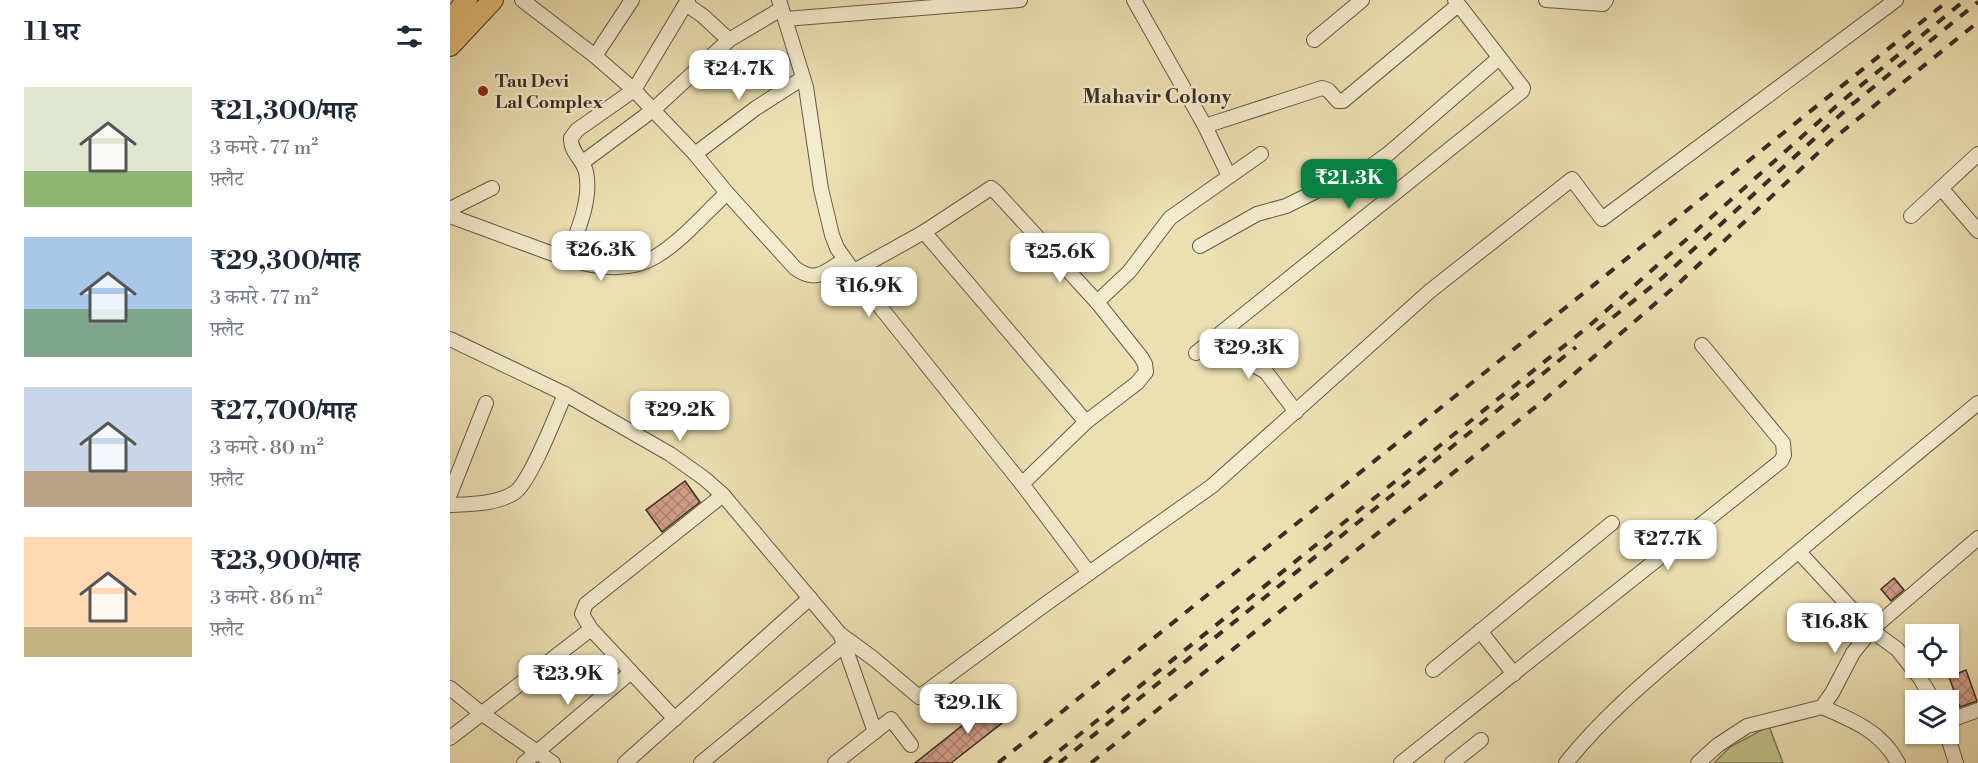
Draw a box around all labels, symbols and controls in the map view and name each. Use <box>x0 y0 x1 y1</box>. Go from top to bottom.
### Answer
text: 11 घर <box>24 16 80 48</box>
icon: filters <box>393 20 426 53</box>
pin: ₹24.7K <box>690 50 788 101</box>
text: ₹24.7K <box>703 57 775 82</box>
place label: Tau Devi Lal Complex <box>495 70 603 114</box>
marker: Tau Devi Lal Complex <box>476 84 490 98</box>
district label: Mahavir Colony <box>1083 85 1232 110</box>
text: ₹21,300/माह <box>210 95 357 127</box>
icon: home <box>72 111 144 183</box>
text: 3 कमरे · 77 m² <box>210 136 318 161</box>
pin: ₹21.3K <box>1300 159 1398 210</box>
text: ₹21.3K <box>1315 166 1383 191</box>
text: फ़्लैट <box>210 168 243 193</box>
pin: ₹26.3K <box>552 231 650 282</box>
pin: ₹25.6K <box>1011 233 1109 284</box>
text: ₹26.3K <box>566 238 636 263</box>
text: ₹25.6K <box>1024 240 1096 265</box>
text: ₹29,300/माह <box>210 245 360 277</box>
icon: home <box>72 261 144 333</box>
pin: ₹16.9K <box>820 267 918 318</box>
text: ₹16.9K <box>835 274 903 299</box>
text: 3 कमरे · 77 m² <box>210 286 318 311</box>
text: फ़्लैट <box>210 318 243 343</box>
pin: ₹29.3K <box>1200 329 1298 380</box>
text: ₹29.3K <box>1214 336 1284 361</box>
pin: ₹29.2K <box>631 391 729 442</box>
text: ₹27,700/माह <box>210 395 356 427</box>
text: ₹29.2K <box>644 398 716 423</box>
icon: home <box>72 411 144 483</box>
text: 3 कमरे · 80 m² <box>210 436 324 461</box>
text: फ़्लैट <box>210 468 243 493</box>
pin: ₹27.7K <box>1619 520 1717 571</box>
text: ₹27.7K <box>1634 527 1702 552</box>
text: ₹23,900/माह <box>210 545 360 577</box>
icon: home <box>72 561 144 633</box>
text: 3 कमरे · 86 m² <box>210 586 323 611</box>
pin: ₹16.8K <box>1786 603 1884 654</box>
text: ₹16.8K <box>1801 610 1869 635</box>
text: फ़्लैट <box>210 618 243 643</box>
map controls <box>1905 624 1959 744</box>
button: locate <box>1905 624 1959 678</box>
pin: ₹23.9K <box>519 655 617 706</box>
text: ₹23.9K <box>533 662 603 687</box>
pin: ₹29.1K <box>919 684 1017 735</box>
button: layers <box>1905 690 1959 744</box>
text: ₹29.1K <box>934 691 1002 716</box>

